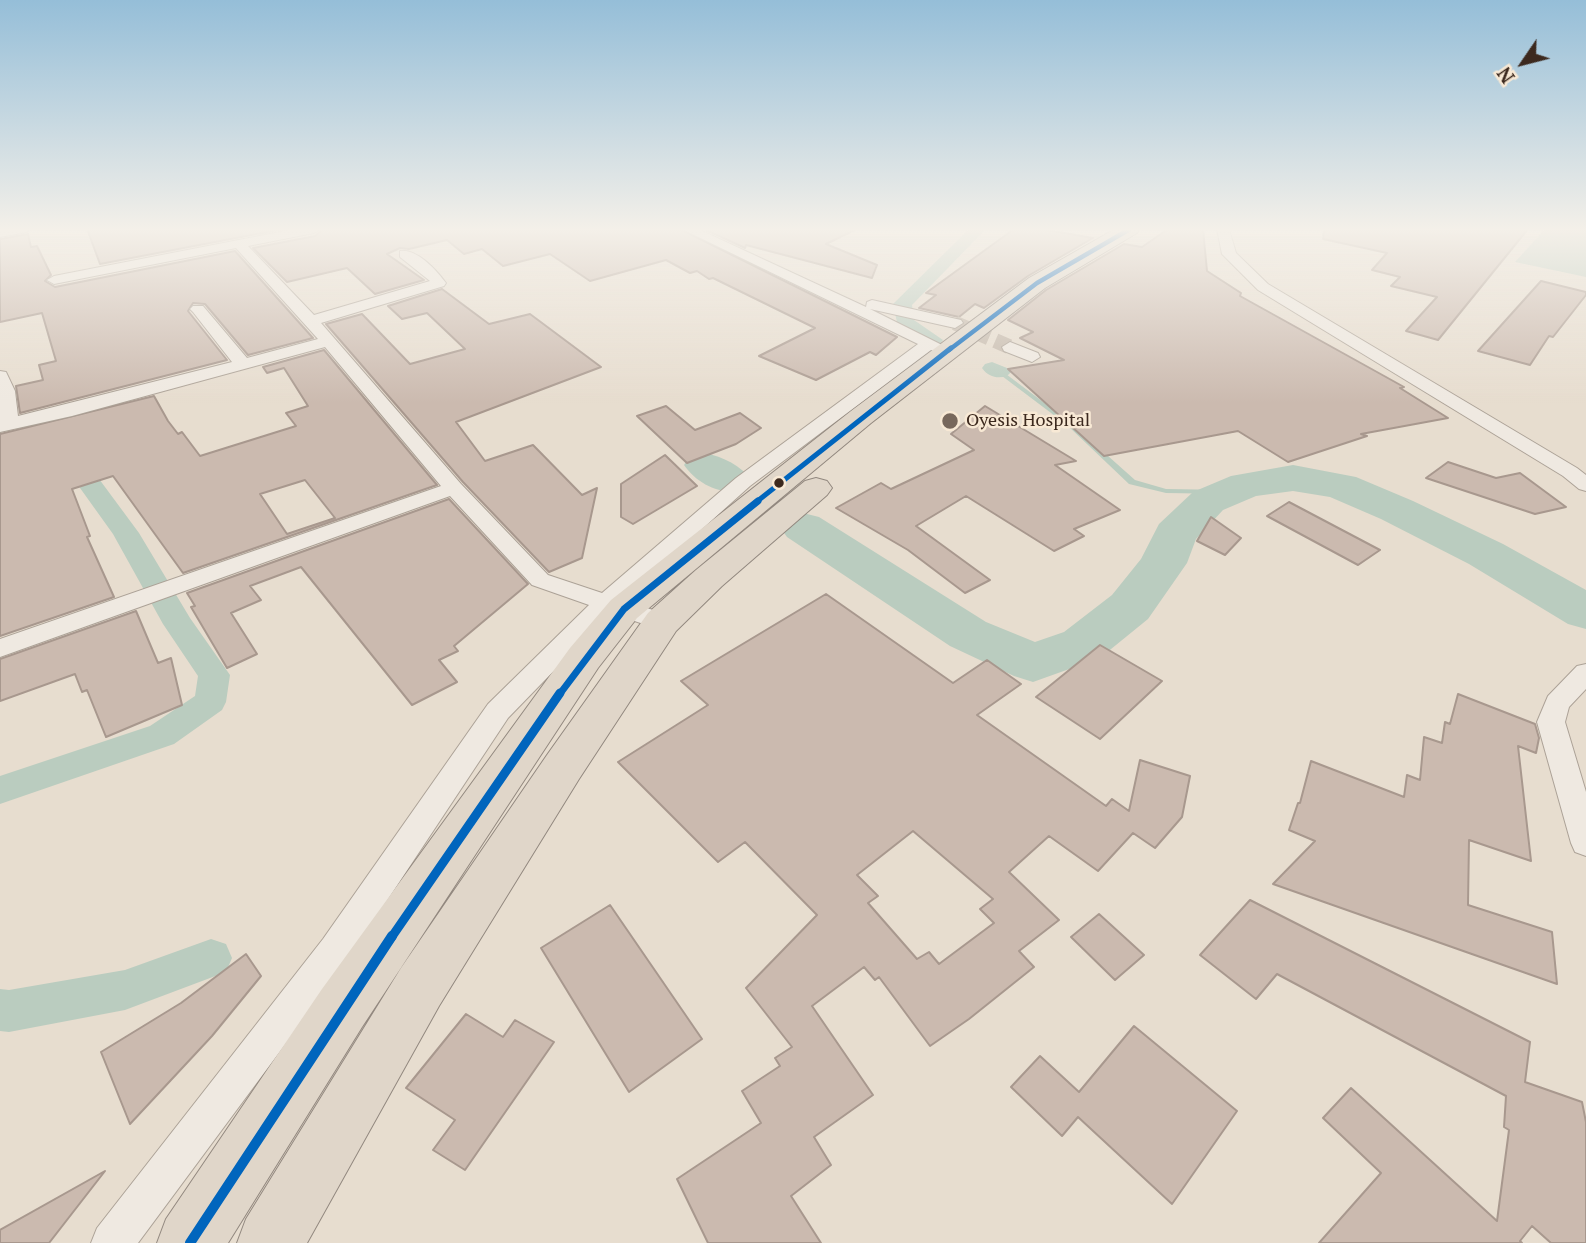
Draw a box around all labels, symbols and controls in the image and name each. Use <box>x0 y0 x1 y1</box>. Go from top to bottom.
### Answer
north arrow <box>1488 28 1558 98</box>
text: N <box>1491 62 1520 88</box>
place label: Oyesis Hospital <box>966 410 1090 432</box>
marker: Oyesis Hospital <box>940 411 960 431</box>
unlabelled marker <box>772 476 786 490</box>

